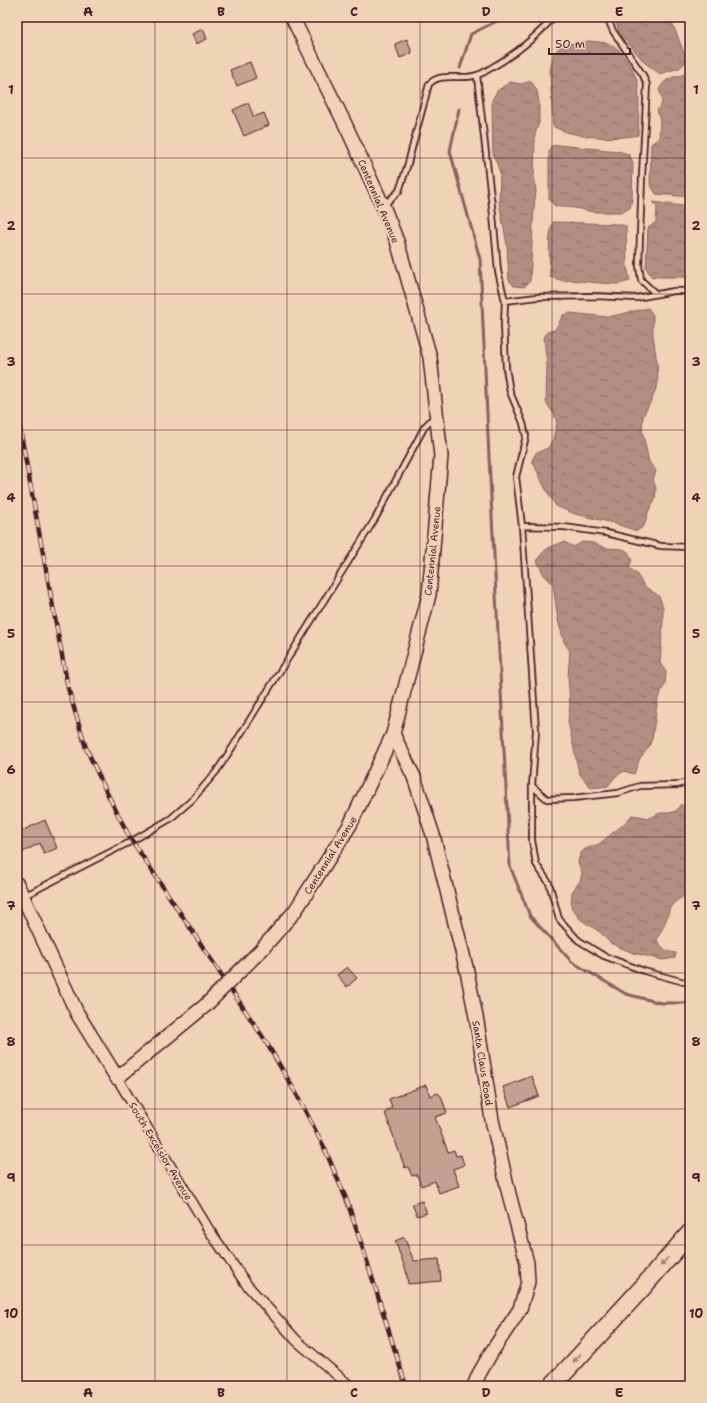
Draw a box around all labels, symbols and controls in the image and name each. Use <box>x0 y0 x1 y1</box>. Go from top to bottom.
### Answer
text: A <box>83 3 93 20</box>
text: B <box>217 3 225 20</box>
text: C <box>350 3 358 20</box>
text: D <box>481 3 491 20</box>
text: E <box>615 3 624 20</box>
scale bar <box>549 30 630 56</box>
text: 50 m <box>555 36 585 52</box>
text: 1 <box>8 81 14 98</box>
text: 1 <box>693 81 699 98</box>
street label: Centennial Avenue <box>355 157 402 245</box>
text: 2 <box>6 217 16 234</box>
text: 2 <box>691 217 701 234</box>
text: 3 <box>6 353 16 370</box>
text: 3 <box>691 353 701 370</box>
text: 4 <box>6 489 16 506</box>
text: 4 <box>691 489 701 506</box>
street label: Centennial Avenue <box>421 505 444 596</box>
text: 5 <box>7 625 15 642</box>
text: 5 <box>692 625 700 642</box>
text: 6 <box>6 761 16 778</box>
text: 6 <box>691 761 701 778</box>
street label: Centennial Avenue <box>301 813 360 897</box>
text: 7 <box>6 897 16 914</box>
text: 7 <box>691 897 701 914</box>
street label: Santa Claus Road <box>469 1020 496 1107</box>
text: 8 <box>6 1033 16 1050</box>
text: 8 <box>691 1033 701 1050</box>
street label: South Excelsior Avenue <box>126 1100 195 1203</box>
text: 9 <box>6 1169 16 1186</box>
text: 9 <box>691 1169 701 1186</box>
one-way arrow <box>660 1257 669 1267</box>
text: 10 <box>4 1305 18 1322</box>
text: 10 <box>689 1305 703 1322</box>
one-way arrow <box>573 1354 582 1363</box>
text: A <box>83 1384 93 1401</box>
text: B <box>217 1384 225 1401</box>
text: C <box>350 1384 358 1401</box>
text: D <box>481 1384 491 1401</box>
text: E <box>615 1384 624 1401</box>

